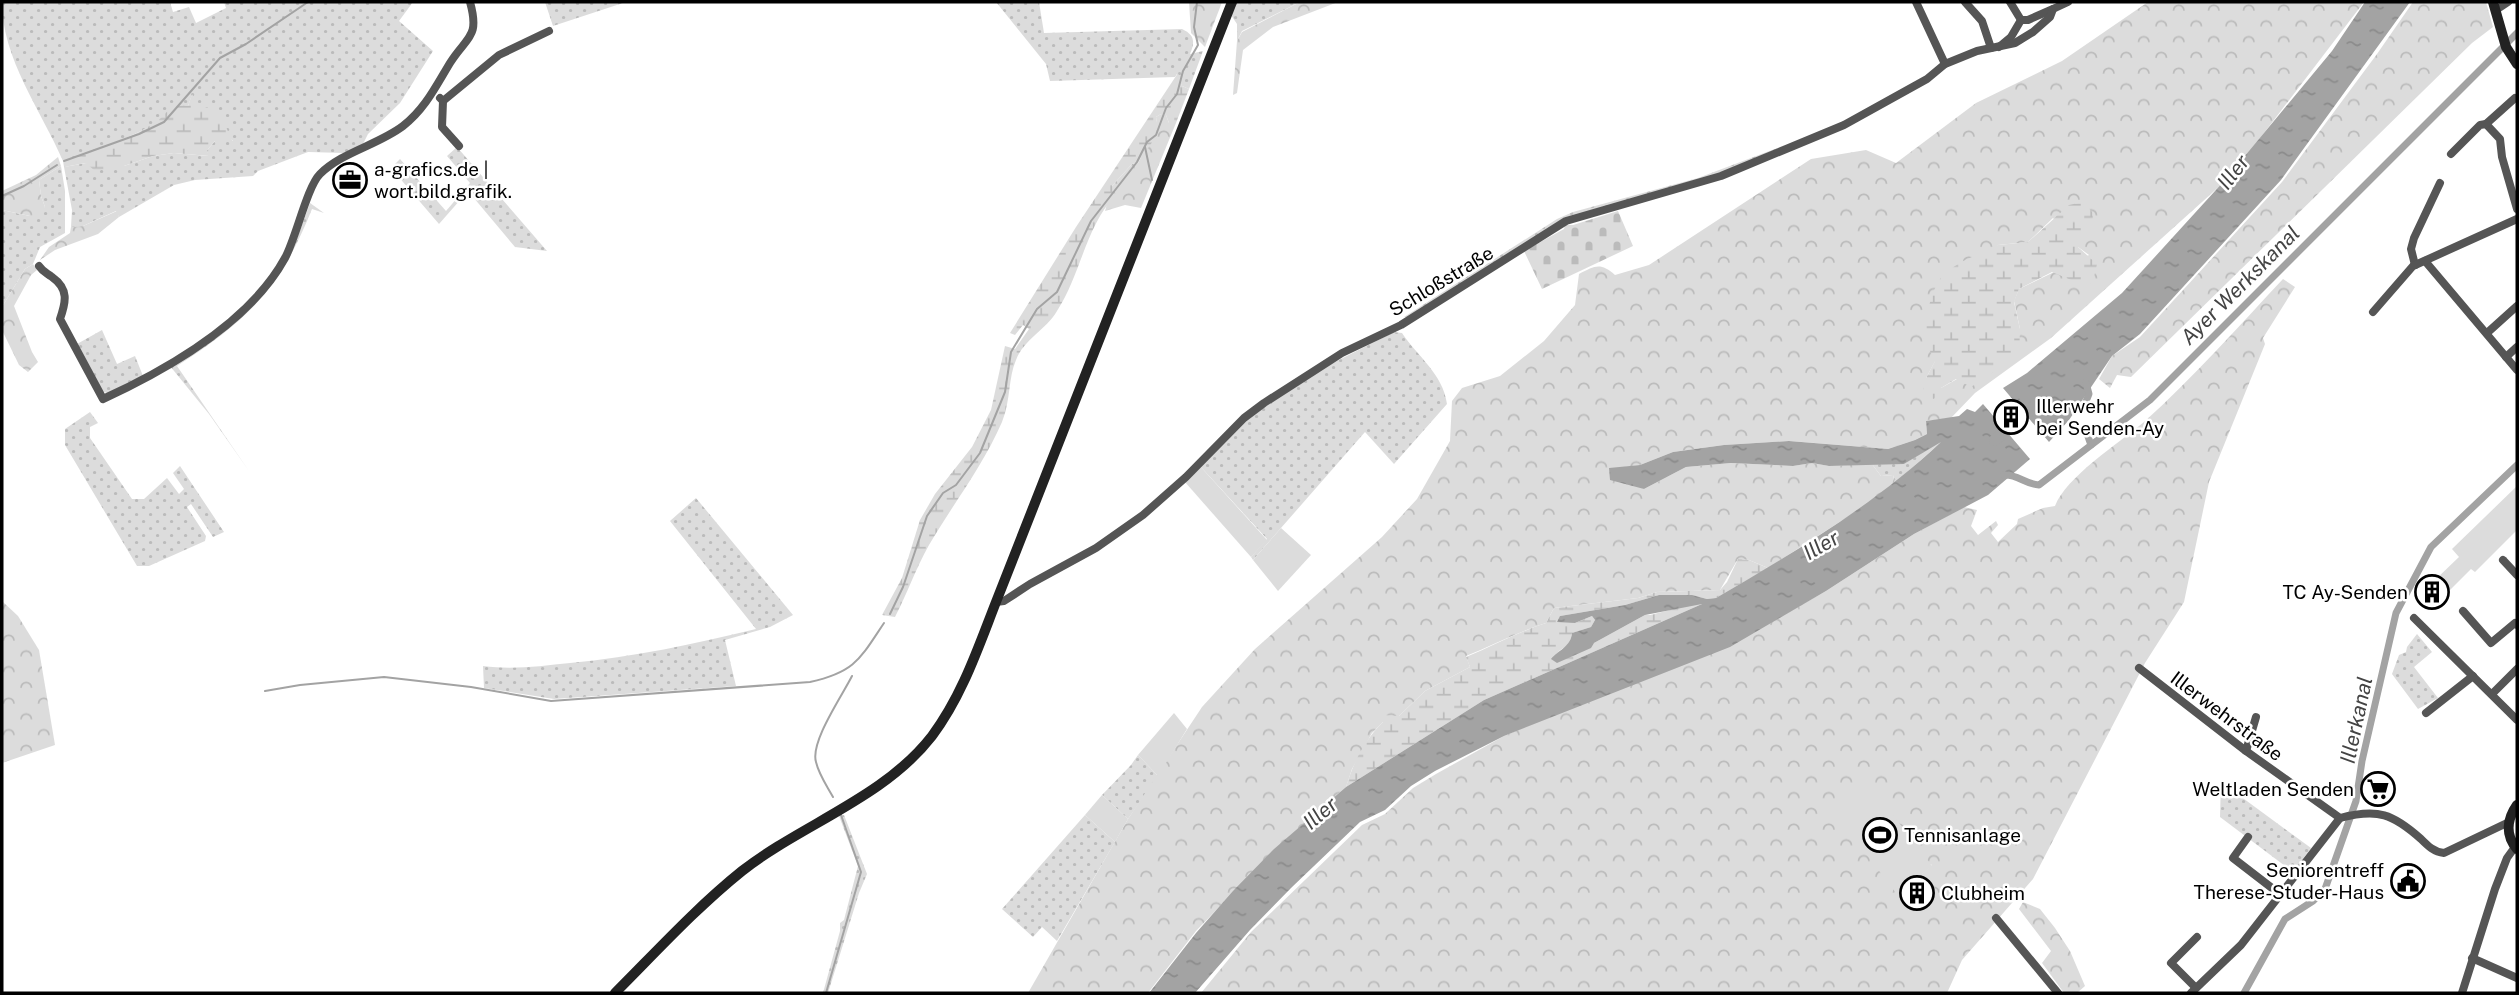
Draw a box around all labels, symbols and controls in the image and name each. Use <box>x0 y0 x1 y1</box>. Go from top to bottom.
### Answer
water label: Iller <box>2212 149 2255 194</box>
place label: a-grafics.de | wort.bild.grafik. <box>374 158 512 202</box>
office icon: a-grafics.de | wort.bild.grafik. <box>331 161 369 199</box>
water label: Ayer Werkskanal <box>2175 220 2305 350</box>
street label: Schloßstraße <box>1385 241 1497 321</box>
place label: Illerwehr bei Senden-Ay <box>2036 395 2164 439</box>
building icon: Illerwehr bei Senden-Ay <box>1992 398 2030 436</box>
water label: Iller <box>1799 524 1844 565</box>
building icon: TC Ay-Senden <box>2413 573 2451 611</box>
place label: TC Ay-Senden <box>2282 581 2408 603</box>
street label: Illerwehrstraße <box>2167 667 2287 765</box>
water label: Illerkanal <box>2335 674 2377 766</box>
supermarket icon: Weltladen Senden <box>2359 770 2397 808</box>
place label: Weltladen Senden <box>2192 778 2354 800</box>
water label: Iller <box>1298 791 1343 834</box>
sports icon: Tennisanlage <box>1861 816 1899 854</box>
place label: Tennisanlage <box>1904 824 2021 846</box>
place label: Seniorentreff Therese-Studer-Haus <box>2194 859 2384 903</box>
public building icon: Seniorentreff Therese-Studer-Haus <box>2389 862 2427 900</box>
building icon: Clubheim <box>1898 874 1936 912</box>
place label: Clubheim <box>1941 882 2025 904</box>

